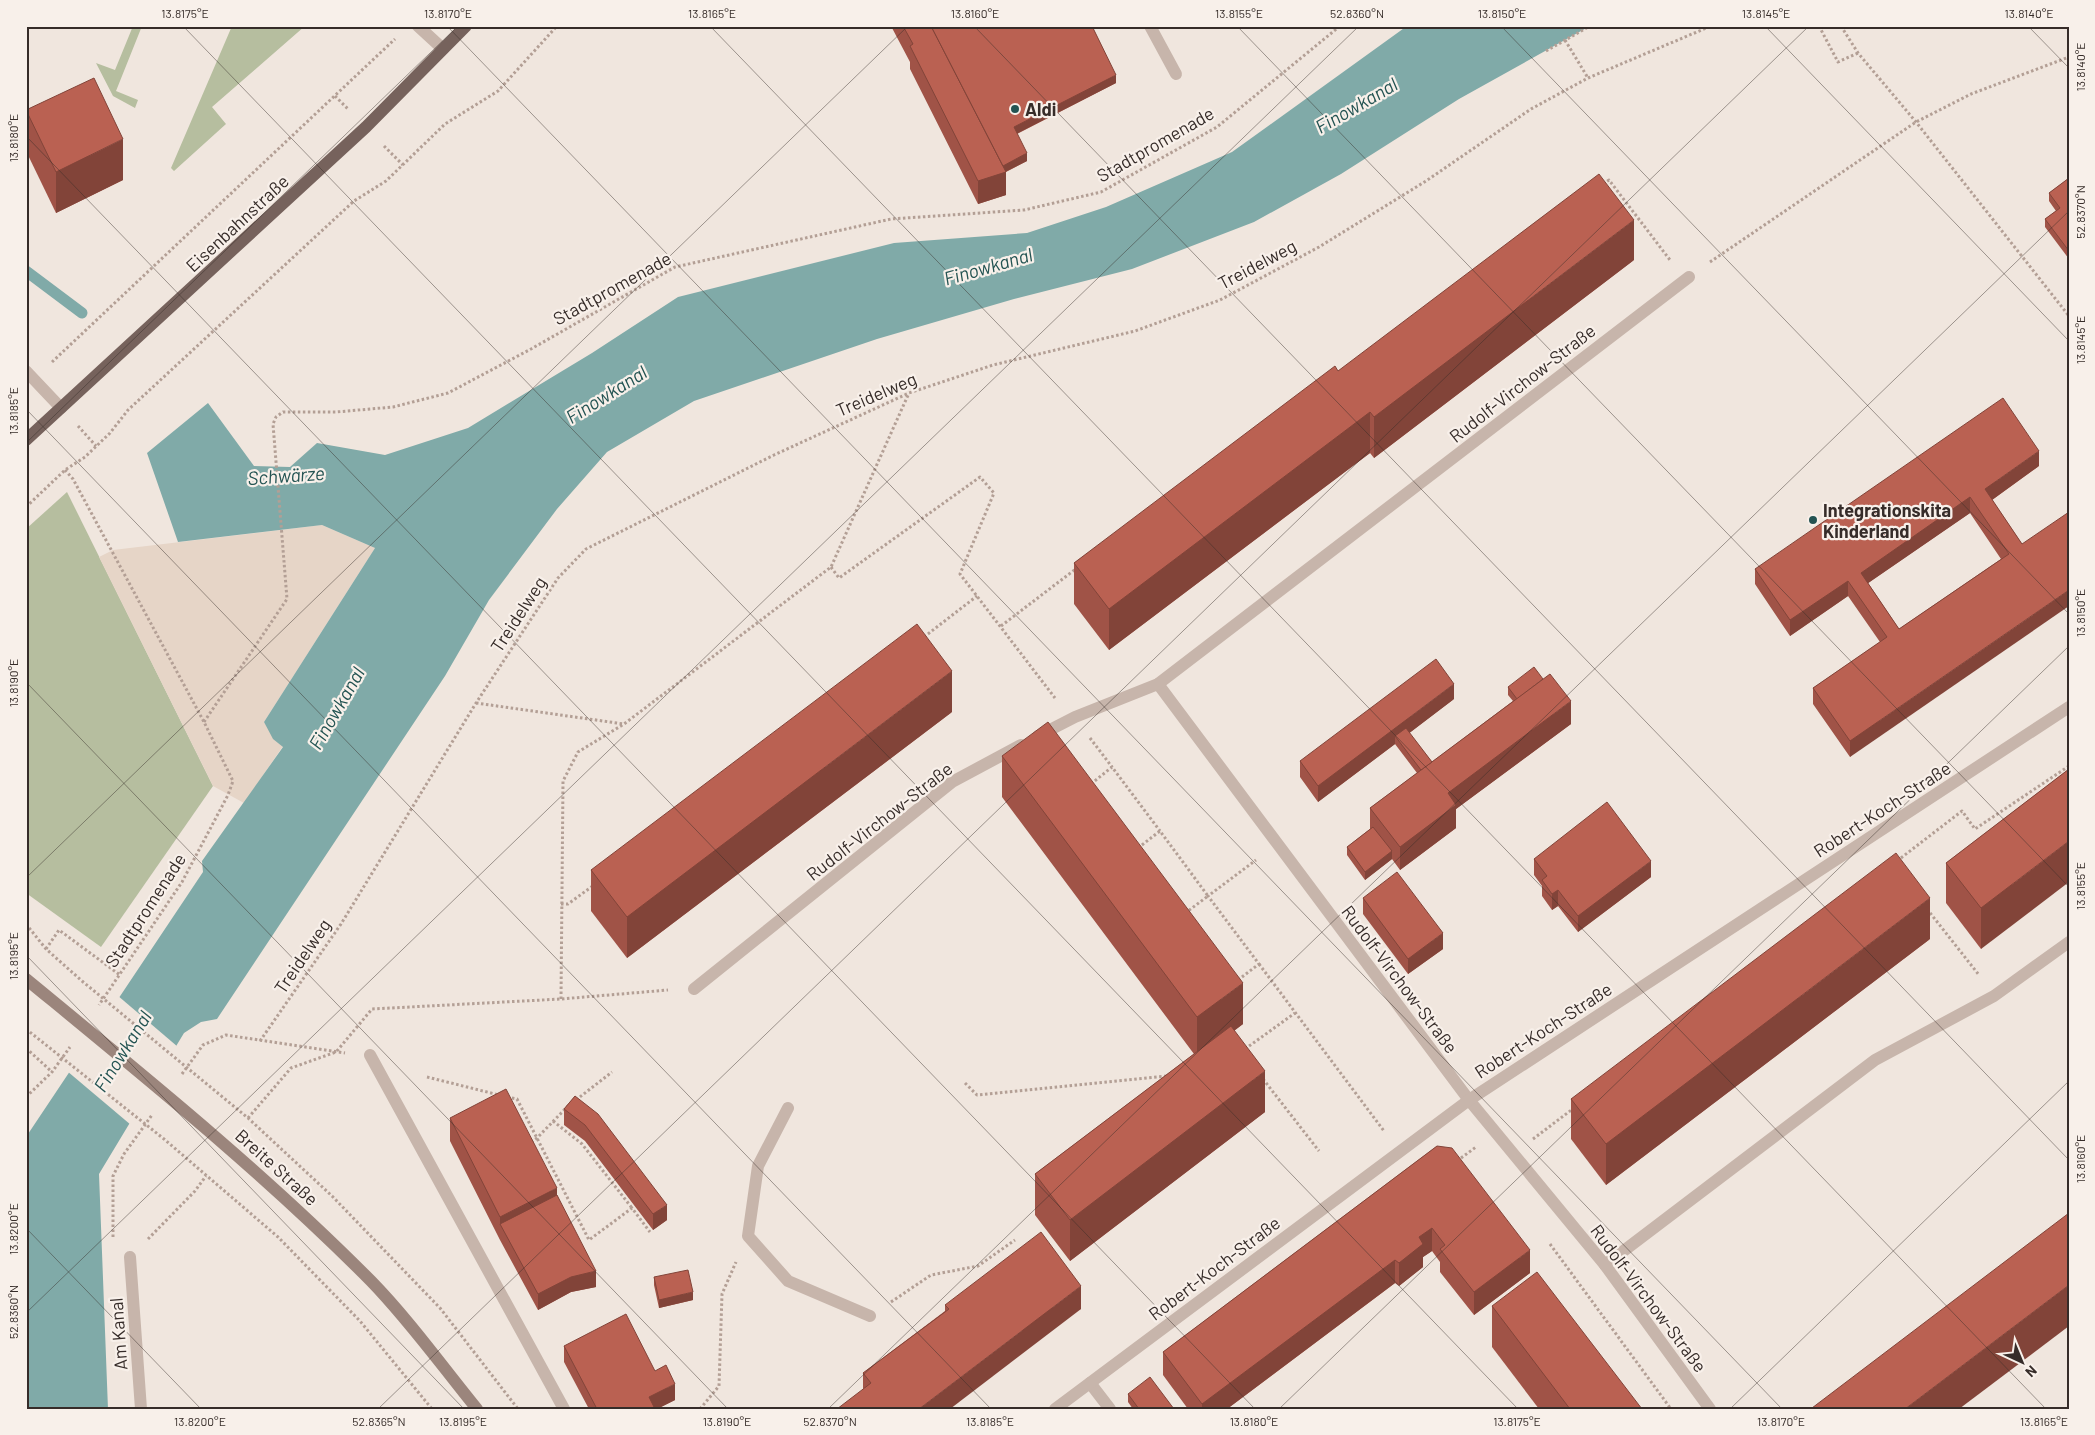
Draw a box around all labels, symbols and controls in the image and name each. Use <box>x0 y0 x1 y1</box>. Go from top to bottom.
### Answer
text: 13.8175°E <box>161 6 209 20</box>
text: 13.8170°E <box>424 6 472 20</box>
text: 13.8165°E <box>688 6 736 20</box>
text: 13.8160°E <box>951 6 999 20</box>
text: 13.8155°E <box>1215 6 1263 20</box>
text: 52.8360°N <box>1330 6 1384 20</box>
text: 13.8150°E <box>1478 6 1526 20</box>
text: 13.8145°E <box>1742 6 1790 20</box>
text: 13.8140°E <box>2004 6 2054 20</box>
text: 13.8140°E <box>2073 42 2087 92</box>
water label: Finowkanal <box>1311 72 1402 138</box>
place label: Aldi <box>1025 98 1056 120</box>
street label: Stadtpromenade <box>1093 102 1217 186</box>
marker: Aldi <box>1009 103 1021 115</box>
text: 13.8180°E <box>6 114 20 162</box>
street label: Eisenbahnstraße <box>181 170 293 276</box>
text: 52.8370°N <box>2073 185 2087 239</box>
street label: Treidelweg <box>1214 234 1300 294</box>
water label: Finowkanal <box>941 242 1036 290</box>
street label: Stadtpromenade <box>549 246 675 330</box>
text: 13.8145°E <box>2073 316 2087 364</box>
street label: Rudolf-Virchow-Straße <box>1445 319 1599 447</box>
water label: Finowkanal <box>561 360 651 428</box>
street label: Treidelweg <box>832 367 920 421</box>
text: 13.8185°E <box>6 387 20 435</box>
water label: Schwärze <box>247 461 326 489</box>
place label: Integrationskita Kinderland <box>1823 499 1951 542</box>
marker: Integrationskita Kinderland <box>1807 514 1819 526</box>
street label: Treidelweg <box>486 572 550 656</box>
text: 13.8150°E <box>2073 589 2087 637</box>
text: 13.8190°E <box>6 659 20 707</box>
water label: Finowkanal <box>303 662 369 753</box>
street label: Robert-Koch-Straße <box>1809 756 1955 862</box>
street label: Rudolf-Virchow-Straße <box>802 757 956 885</box>
street label: Stadtpromenade <box>100 849 190 971</box>
text: 13.8155°E <box>2073 862 2087 910</box>
street label: Rudolf-Virchow-Straße <box>1337 901 1463 1057</box>
street label: Treidelweg <box>269 914 335 998</box>
text: 13.8195°E <box>6 932 20 980</box>
street label: Robert-Koch-Straße <box>1470 977 1616 1083</box>
water label: Finowkanal <box>88 1006 156 1096</box>
street label: Breite Straße <box>231 1124 323 1210</box>
text: 13.8160°E <box>2073 1135 2087 1183</box>
text: 13.8200°E <box>6 1203 20 1255</box>
street label: Robert-Koch-Straße <box>1144 1211 1284 1325</box>
street label: Rudolf-Virchow-Straße <box>1586 1220 1712 1376</box>
text: 52.8360°N <box>6 1285 20 1339</box>
street label: Am Kanal <box>104 1297 132 1371</box>
north arrow <box>1998 1338 2048 1388</box>
text: N <box>2022 1362 2041 1381</box>
text: 13.8200°E <box>174 1414 226 1428</box>
text: 52.8365°N <box>352 1414 406 1428</box>
text: 13.8195°E <box>439 1414 487 1428</box>
text: 13.8190°E <box>703 1414 751 1428</box>
text: 52.8370°N <box>803 1414 857 1428</box>
text: 13.8185°E <box>966 1414 1014 1428</box>
text: 13.8180°E <box>1230 1414 1278 1428</box>
text: 13.8175°E <box>1493 1414 1541 1428</box>
text: 13.8170°E <box>1757 1414 1805 1428</box>
text: 13.8165°E <box>2020 1414 2068 1428</box>

